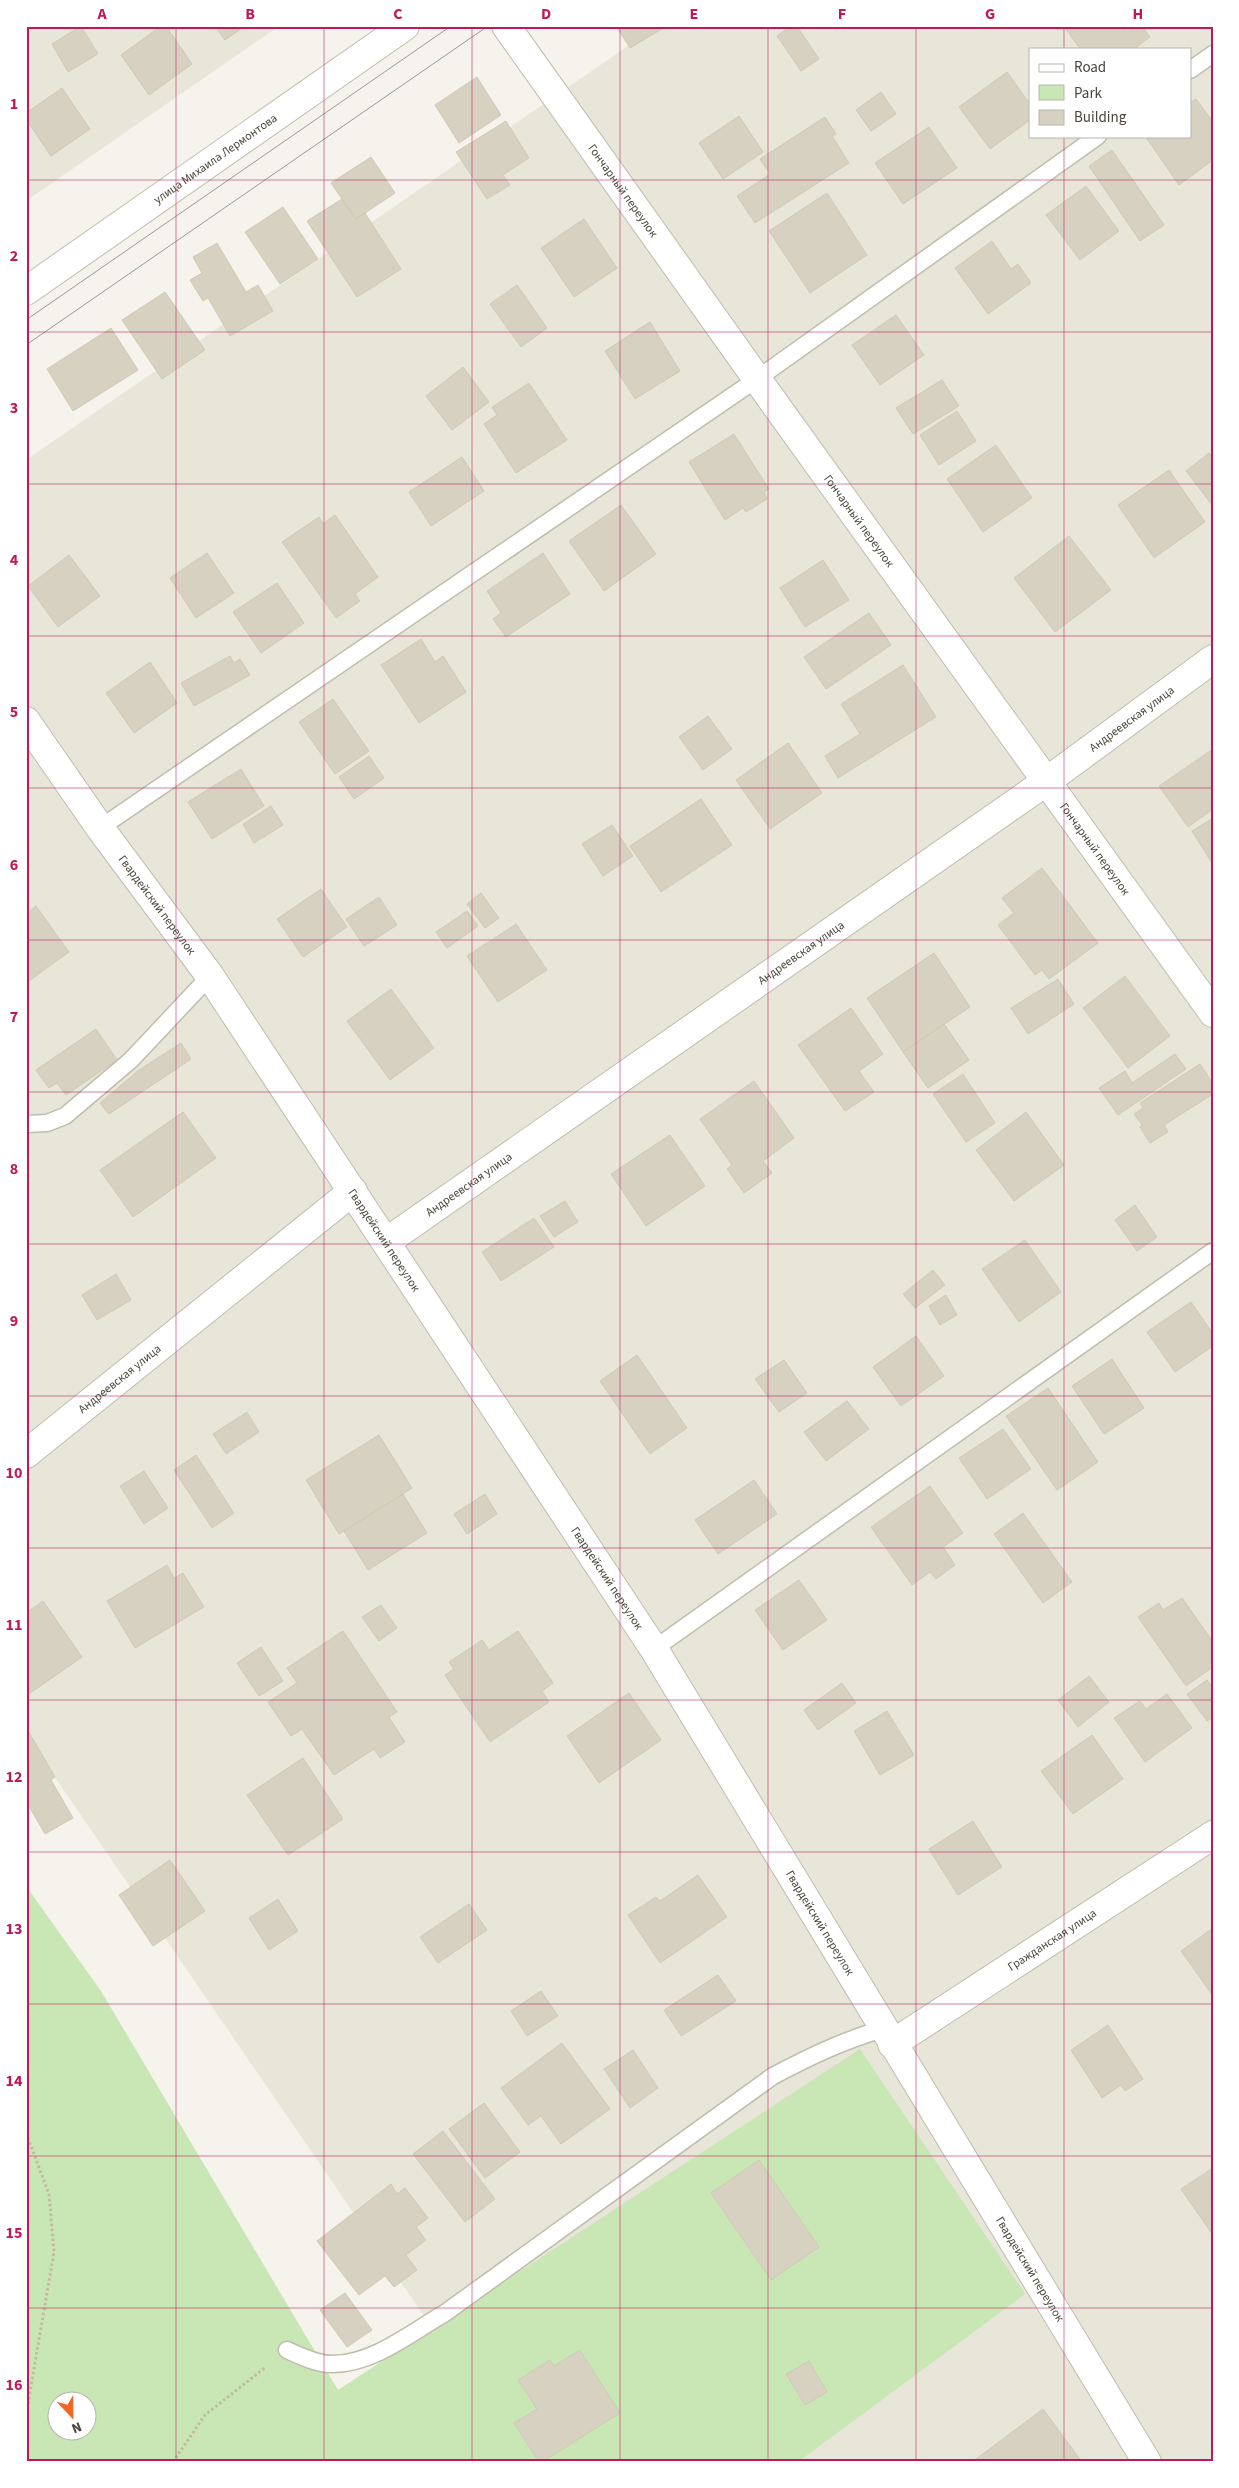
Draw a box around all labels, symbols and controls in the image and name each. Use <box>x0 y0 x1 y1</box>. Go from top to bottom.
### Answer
text: A <box>96 3 107 25</box>
text: B <box>245 3 255 25</box>
text: C <box>393 3 403 25</box>
text: D <box>541 3 551 25</box>
text: E <box>690 3 698 25</box>
text: F <box>838 3 846 25</box>
text: G <box>985 3 995 25</box>
text: H <box>1133 3 1143 25</box>
legend <box>1029 48 1192 138</box>
text: Road <box>1074 57 1106 78</box>
text: Park <box>1074 83 1103 104</box>
text: 1 <box>10 93 18 115</box>
text: Building <box>1074 107 1127 128</box>
street label: улица Михаила Лермонтова <box>150 109 281 208</box>
street label: Гончарный переулок <box>584 141 662 241</box>
text: 2 <box>10 245 18 267</box>
text: 3 <box>10 397 18 419</box>
street label: Гончарный переулок <box>820 471 898 571</box>
text: 4 <box>10 549 19 571</box>
street label: Андреевская улица <box>1086 682 1178 756</box>
text: 5 <box>10 701 18 723</box>
street label: Гончарный переулок <box>1056 799 1134 899</box>
street label: Гвардейский переулок <box>114 852 200 958</box>
text: 6 <box>10 854 18 876</box>
street label: Андреевская улица <box>754 916 848 989</box>
text: 7 <box>10 1006 18 1028</box>
street label: Андреевская улица <box>422 1148 516 1220</box>
text: 8 <box>10 1158 18 1180</box>
street label: Гвардейский переулок <box>344 1185 425 1295</box>
text: 9 <box>10 1310 18 1332</box>
street label: Андреевская улица <box>74 1340 165 1417</box>
text: 10 <box>6 1462 22 1484</box>
street label: Гвардейский переулок <box>567 1523 648 1633</box>
text: 11 <box>6 1614 22 1636</box>
text: 12 <box>6 1766 22 1788</box>
street label: Гвардейский переулок <box>782 1867 859 1979</box>
street label: Гражданская улица <box>1004 1905 1100 1975</box>
text: 13 <box>6 1918 22 1940</box>
text: 14 <box>6 2070 23 2092</box>
street label: Гвардейский переулок <box>992 2213 1069 2325</box>
text: 15 <box>6 2222 22 2244</box>
text: 16 <box>6 2374 22 2396</box>
north arrow <box>48 2390 98 2440</box>
text: N <box>68 2416 85 2438</box>

